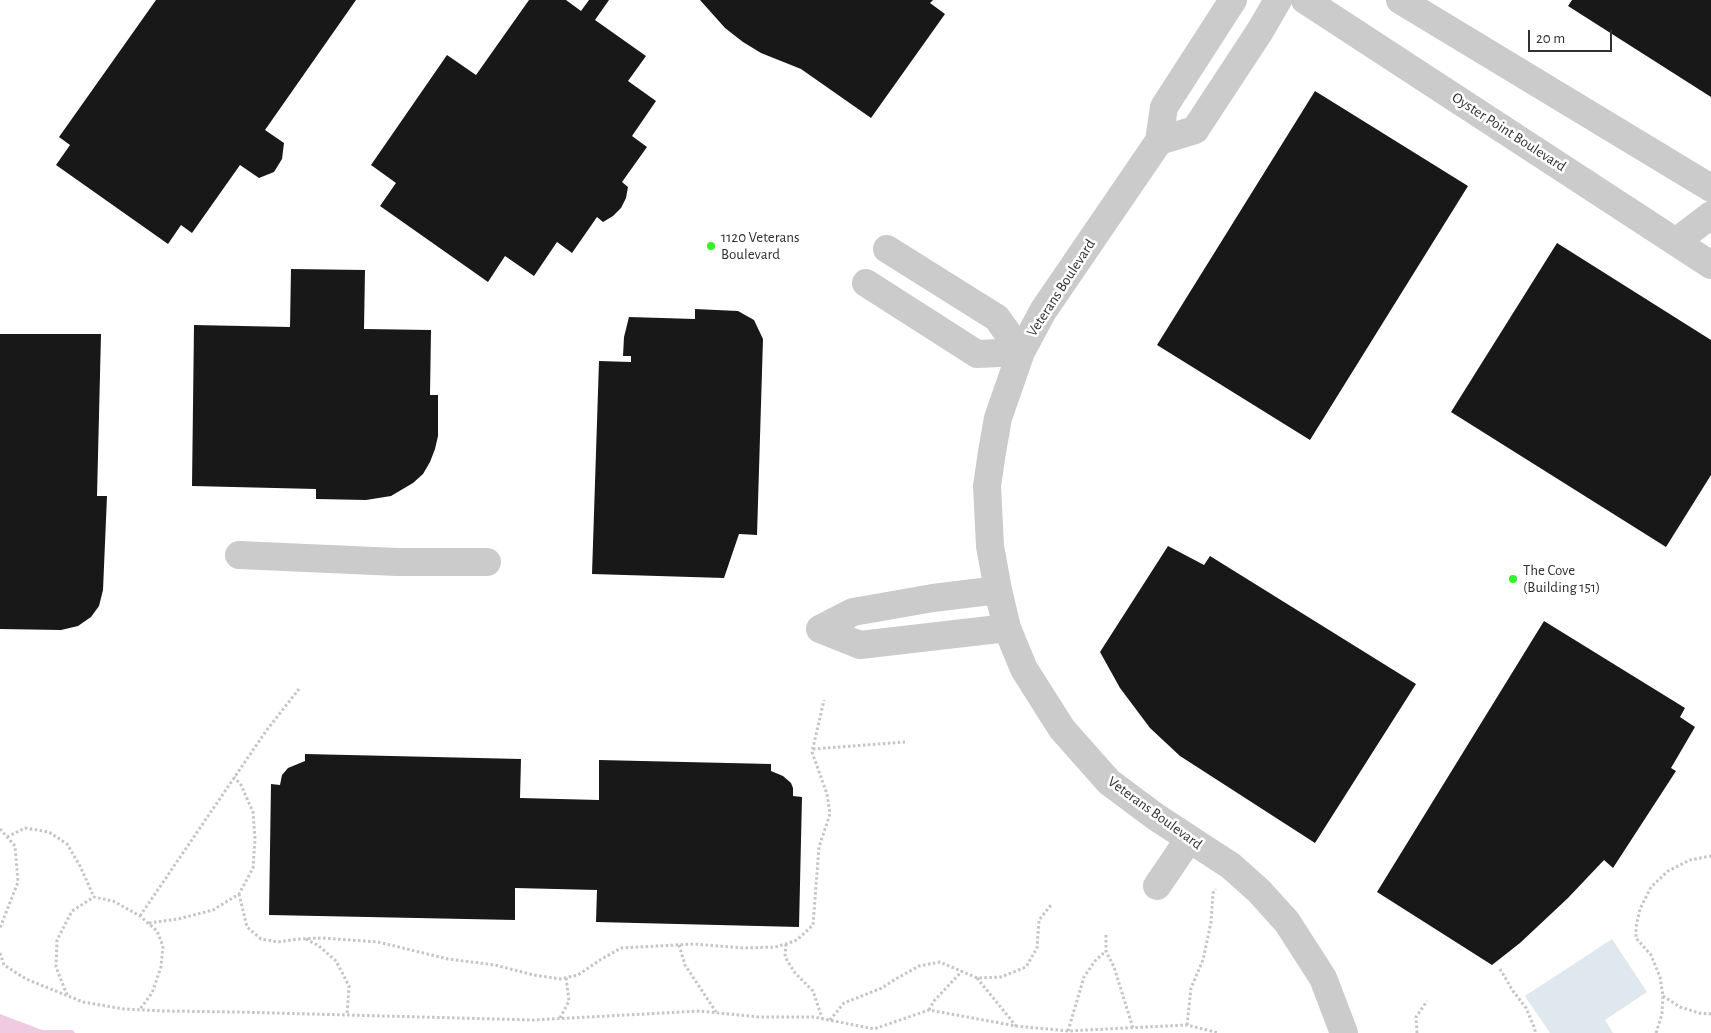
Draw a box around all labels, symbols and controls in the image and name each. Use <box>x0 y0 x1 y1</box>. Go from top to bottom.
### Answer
scale bar <box>1531 20 1615 52</box>
text: 20 m <box>1536 31 1565 46</box>
street label: Oyster Point Boulevard <box>1449 88 1569 176</box>
place label: 1120 Veterans Boulevard <box>721 228 800 263</box>
street label: Veterans Boulevard <box>1023 236 1099 340</box>
marker: 1120 Veterans Boulevard <box>705 240 717 252</box>
place label: The Cove (Building 151) <box>1523 561 1600 596</box>
marker: The Cove (Building 151) <box>1507 573 1519 585</box>
street label: Veterans Boulevard <box>1104 773 1206 853</box>

